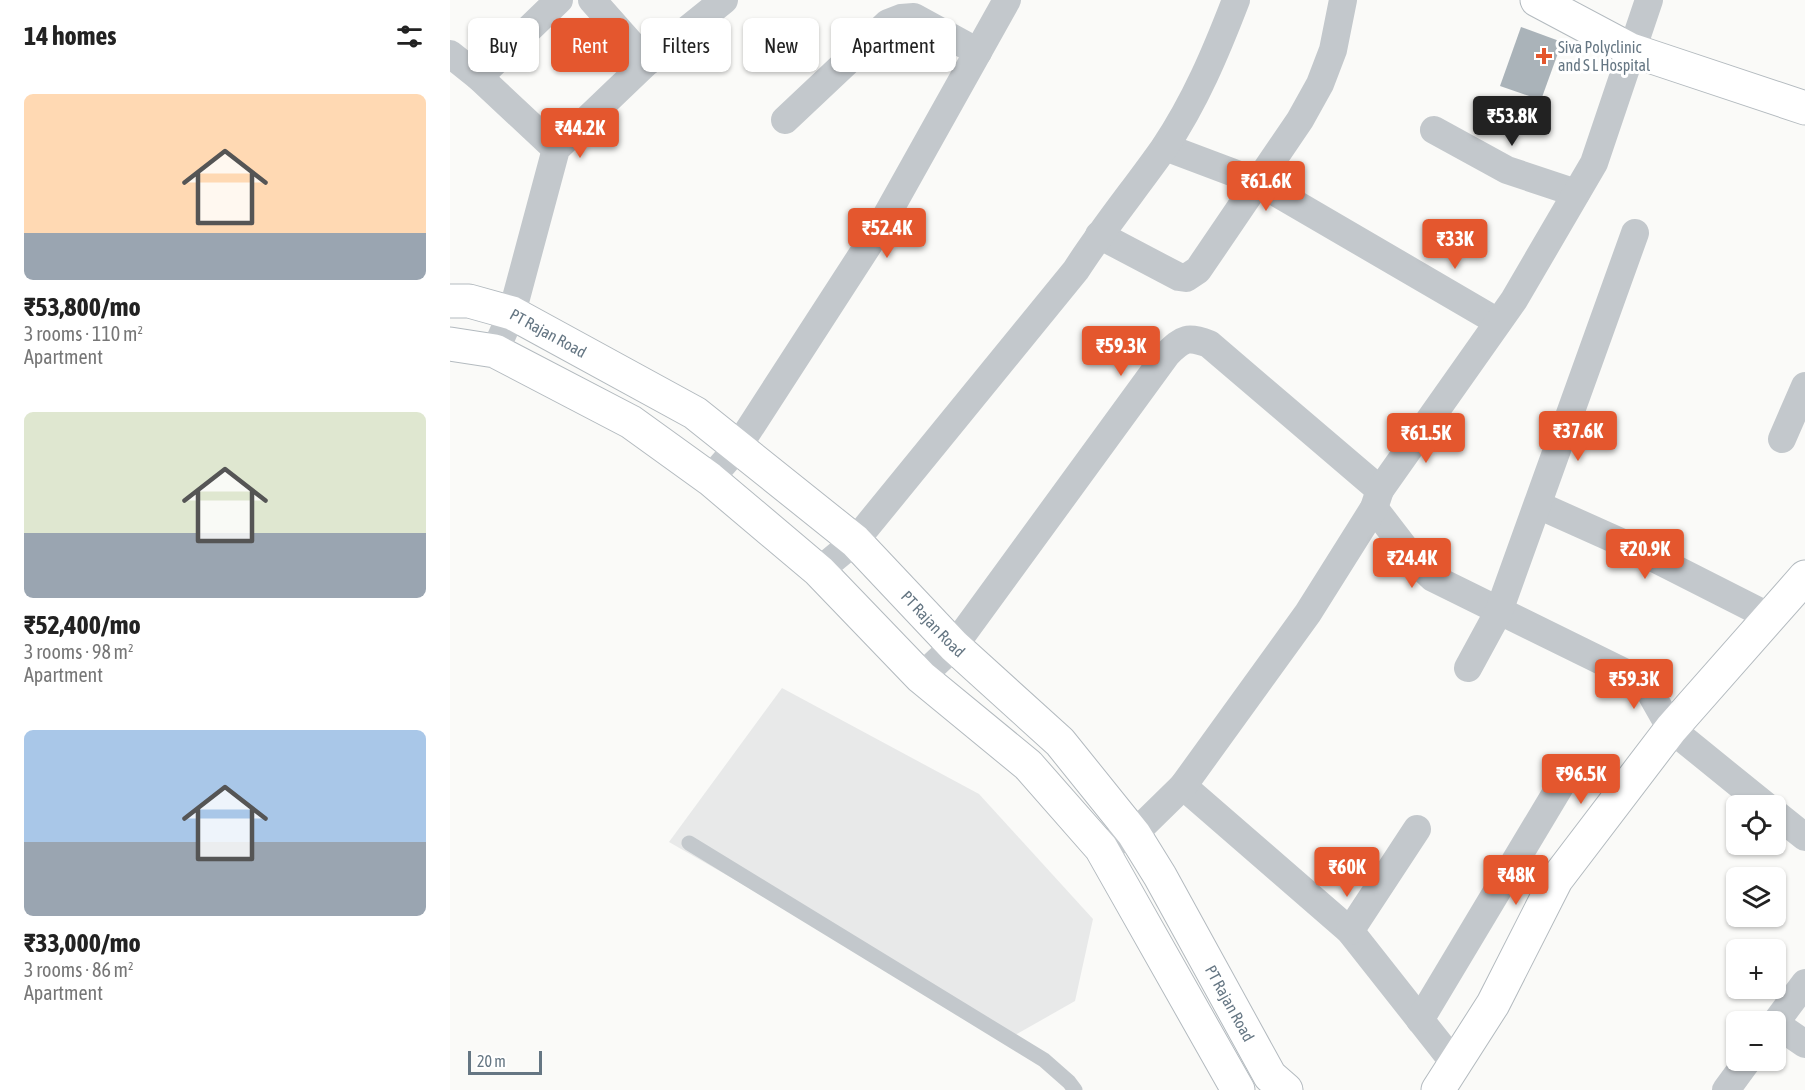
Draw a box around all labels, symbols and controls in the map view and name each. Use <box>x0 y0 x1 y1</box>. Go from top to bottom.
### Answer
chip: Buy <box>468 18 539 72</box>
chip: Rent <box>551 18 629 72</box>
chip: Filters <box>641 18 731 72</box>
chip: New <box>743 18 819 72</box>
chip: Apartment <box>831 18 956 72</box>
icon: filters <box>393 20 426 53</box>
text: 14 homes <box>24 21 117 51</box>
place label: Siva Polyclinic and S L Hospital <box>1558 38 1651 75</box>
marker: Siva Polyclinic and S L Hospital <box>1535 47 1553 65</box>
pin: ₹53.8K <box>1463 96 1561 147</box>
text: ₹53.8K <box>1487 104 1537 127</box>
pin: ₹44.2K <box>531 108 629 159</box>
text: ₹44.2K <box>555 116 605 139</box>
icon: home <box>171 133 279 241</box>
pin: ₹61.6K <box>1217 161 1315 212</box>
text: ₹61.6K <box>1241 169 1291 192</box>
pin: ₹52.4K <box>838 208 936 259</box>
text: ₹52.4K <box>862 216 912 239</box>
pin: ₹33K <box>1419 219 1491 270</box>
text: ₹33K <box>1436 227 1474 250</box>
text: ₹53,800/mo <box>24 292 141 322</box>
street label: PT Rajan Road <box>507 305 590 361</box>
text: 3 rooms · 110 m² <box>24 322 143 345</box>
pin: ₹59.3K <box>1072 326 1170 377</box>
text: ₹59.3K <box>1096 334 1146 357</box>
text: Apartment <box>24 345 103 368</box>
pin: ₹37.6K <box>1529 411 1627 462</box>
pin: ₹61.5K <box>1377 413 1475 464</box>
text: ₹37.6K <box>1553 419 1603 442</box>
text: ₹61.5K <box>1401 421 1451 444</box>
icon: home <box>171 451 279 559</box>
pin: ₹20.9K <box>1596 529 1694 580</box>
text: ₹20.9K <box>1620 537 1670 560</box>
pin: ₹24.4K <box>1363 538 1461 589</box>
text: ₹24.4K <box>1387 546 1437 569</box>
street label: PT Rajan Road <box>898 587 969 661</box>
text: ₹52,400/mo <box>24 610 141 640</box>
text: 3 rooms · 98 m² <box>24 640 134 663</box>
pin: ₹59.3K <box>1585 659 1683 710</box>
text: Apartment <box>24 663 103 686</box>
text: ₹59.3K <box>1609 667 1659 690</box>
pin: ₹96.5K <box>1532 754 1630 805</box>
text: ₹96.5K <box>1556 762 1606 785</box>
icon: home <box>171 769 279 877</box>
map controls <box>1726 795 1786 1071</box>
button: locate <box>1726 795 1786 855</box>
pin: ₹60K <box>1311 847 1383 898</box>
text: ₹60K <box>1328 855 1366 878</box>
pin: ₹48K <box>1480 855 1552 906</box>
text: ₹48K <box>1497 863 1535 886</box>
button: layers <box>1726 867 1786 927</box>
text: ₹33,000/mo <box>24 928 141 958</box>
button: + <box>1726 939 1786 999</box>
text: 3 rooms · 86 m² <box>24 958 134 981</box>
street label: PT Rajan Road <box>1202 962 1258 1044</box>
text: Apartment <box>24 981 103 1004</box>
button: − <box>1726 1011 1786 1071</box>
scale bar <box>468 1048 542 1076</box>
text: 20 m <box>477 1052 506 1070</box>

